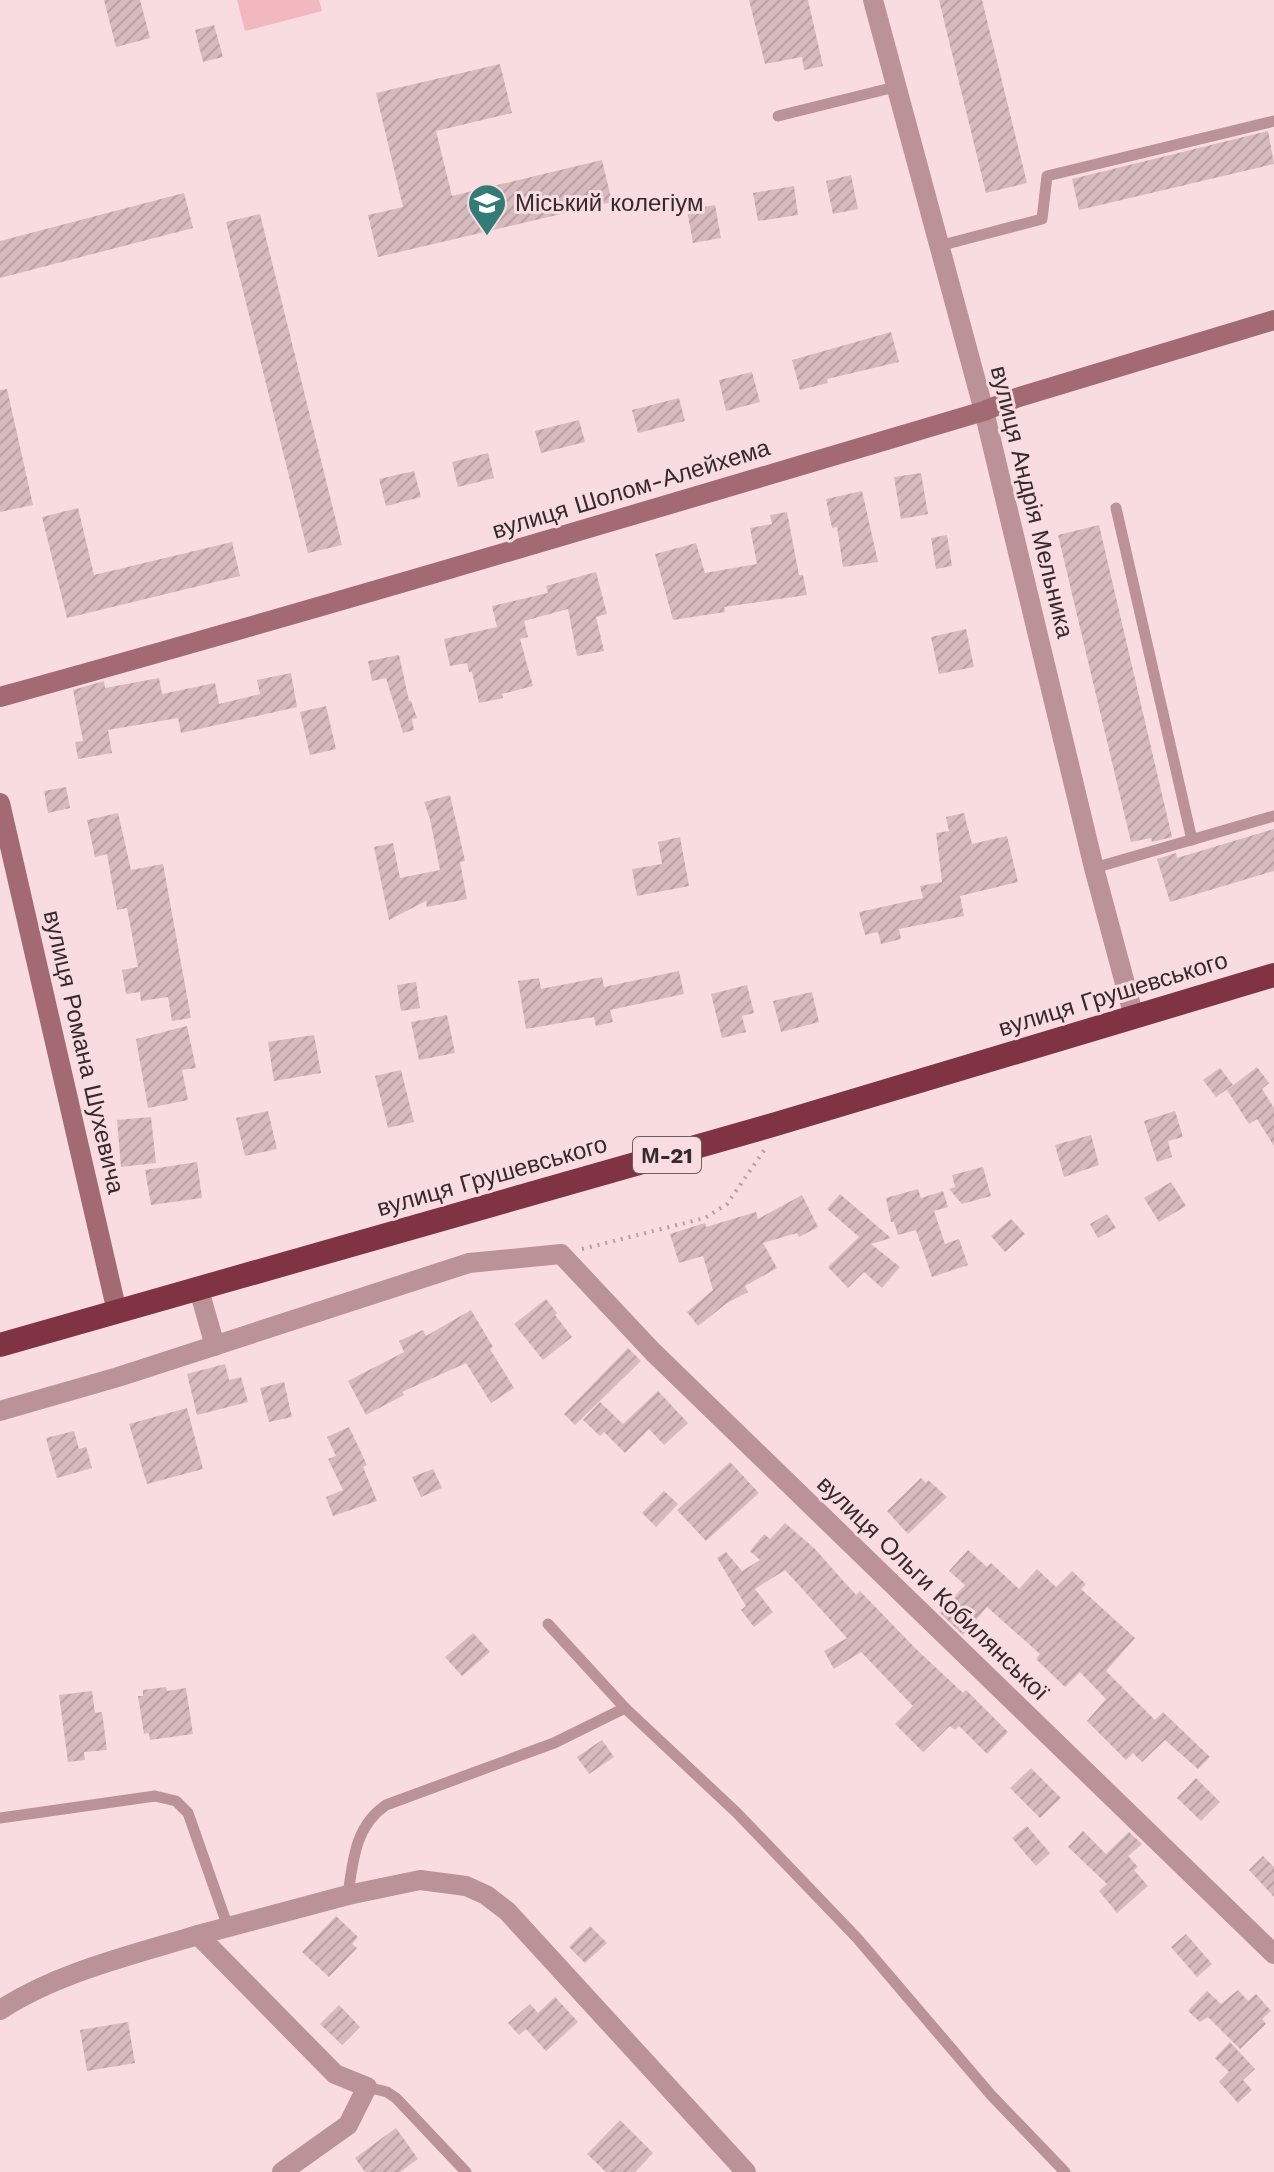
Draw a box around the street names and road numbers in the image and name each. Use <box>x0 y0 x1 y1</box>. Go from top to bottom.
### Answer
street label: вулиця Андрія Мельника <box>985 363 1080 642</box>
street label: вулиця Шолом-Алейхема <box>489 433 774 545</box>
street label: вулиця Романа Шухевича <box>38 908 130 1197</box>
street label: вулиця Грушевського <box>995 946 1231 1042</box>
street label: вулиця Грушевського <box>374 1130 610 1222</box>
road number: М-21 <box>633 1137 701 1173</box>
street label: вулиця Ольги Кобилянської <box>811 1470 1055 1706</box>

